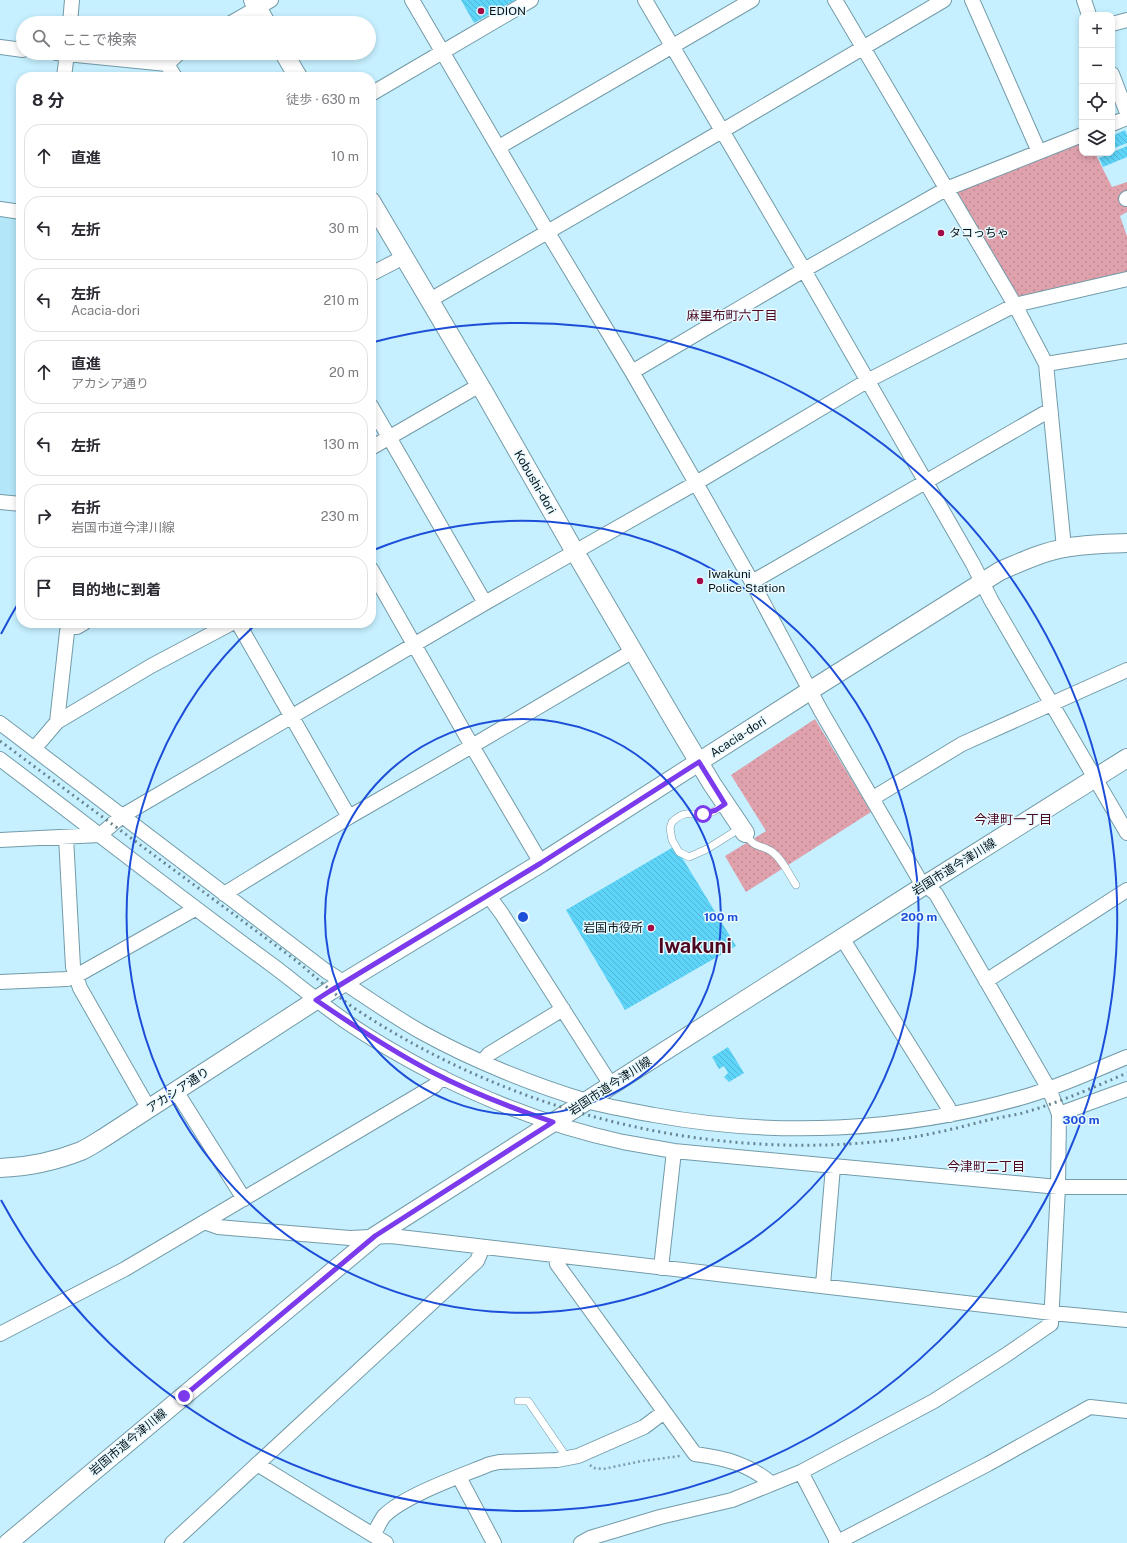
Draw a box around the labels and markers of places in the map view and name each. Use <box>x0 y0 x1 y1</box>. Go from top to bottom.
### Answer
place label: EDION <box>489 4 526 18</box>
marker: EDION <box>476 6 486 16</box>
place label: タコっちゃ <box>949 226 1009 240</box>
marker: タコっちゃ <box>936 228 946 238</box>
place label: Iwakuni Police Station <box>708 567 785 595</box>
marker: Iwakuni Police Station <box>695 576 705 586</box>
centre of rings <box>516 910 530 924</box>
place label: 岩国市役所 <box>583 921 643 935</box>
marker: 岩国市役所 <box>646 923 656 933</box>

